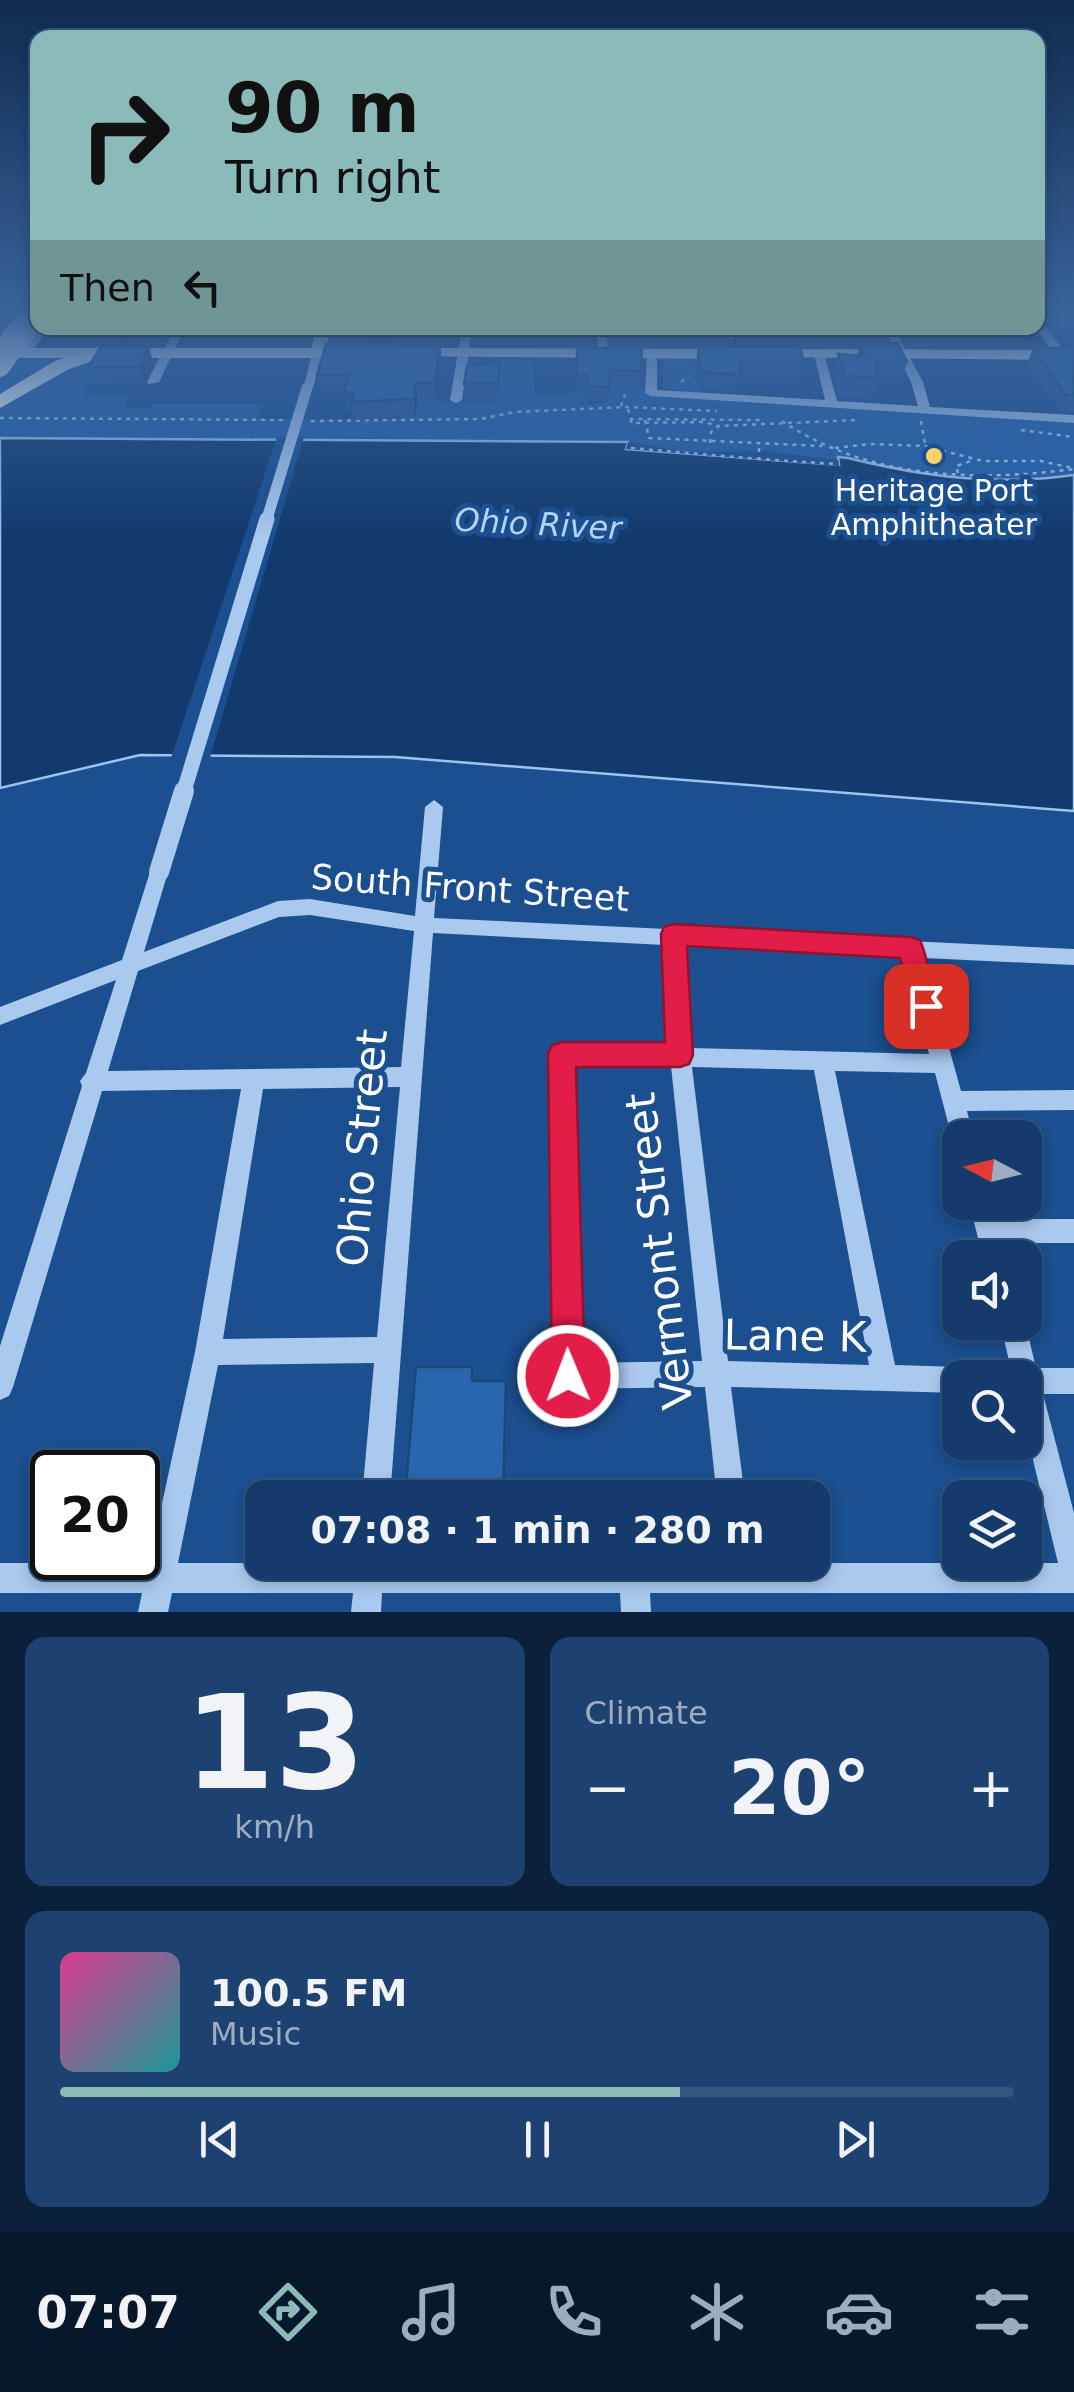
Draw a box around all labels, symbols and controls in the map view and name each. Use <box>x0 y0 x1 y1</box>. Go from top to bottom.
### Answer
text: 90 m <box>225 67 420 149</box>
icon: right <box>60 70 190 200</box>
text: Turn right <box>225 151 440 204</box>
icon: left <box>175 260 230 315</box>
text: Then <box>60 266 155 310</box>
marker: Heritage Port Amphitheater <box>923 445 945 467</box>
place label: Heritage Port Amphitheater <box>831 473 1038 542</box>
water label: Ohio River <box>454 501 624 547</box>
street label: South Front Street <box>310 857 630 919</box>
pin <box>884 964 969 1049</box>
icon: arrive <box>899 979 954 1034</box>
street label: Ohio Street <box>327 1027 397 1269</box>
street label: Vermont Street <box>615 1090 703 1412</box>
north arrow <box>942 1120 1042 1220</box>
map controls <box>942 1120 1042 1580</box>
button: sound <box>942 1240 1042 1340</box>
street label: Lane K <box>723 1310 868 1362</box>
position arrow <box>516 1324 620 1428</box>
button: search <box>942 1360 1042 1460</box>
speed limit sign: 20 <box>30 1450 160 1580</box>
button: layers <box>942 1480 1042 1580</box>
text: 07:08 · 1 min · 280 m <box>310 1508 765 1552</box>
text: 13 <box>184 1667 365 1819</box>
text: Climate <box>585 1694 708 1732</box>
text: 20° <box>728 1744 870 1832</box>
text: − <box>585 1756 631 1820</box>
text: + <box>968 1756 1014 1820</box>
text: km/h <box>234 1808 315 1846</box>
text: 100.5 FM <box>210 1971 407 2015</box>
text: Music <box>210 2015 301 2053</box>
icon: previous <box>192 2112 247 2167</box>
icon: pause <box>510 2112 565 2167</box>
icon: next <box>828 2112 883 2167</box>
icon: directions <box>253 2277 323 2347</box>
icon: music <box>396 2277 466 2347</box>
icon: phone <box>539 2277 609 2347</box>
icon: climate <box>682 2277 752 2347</box>
icon: car <box>824 2277 894 2347</box>
icon: filters <box>967 2277 1037 2347</box>
text: 07:07 <box>36 2286 180 2339</box>

